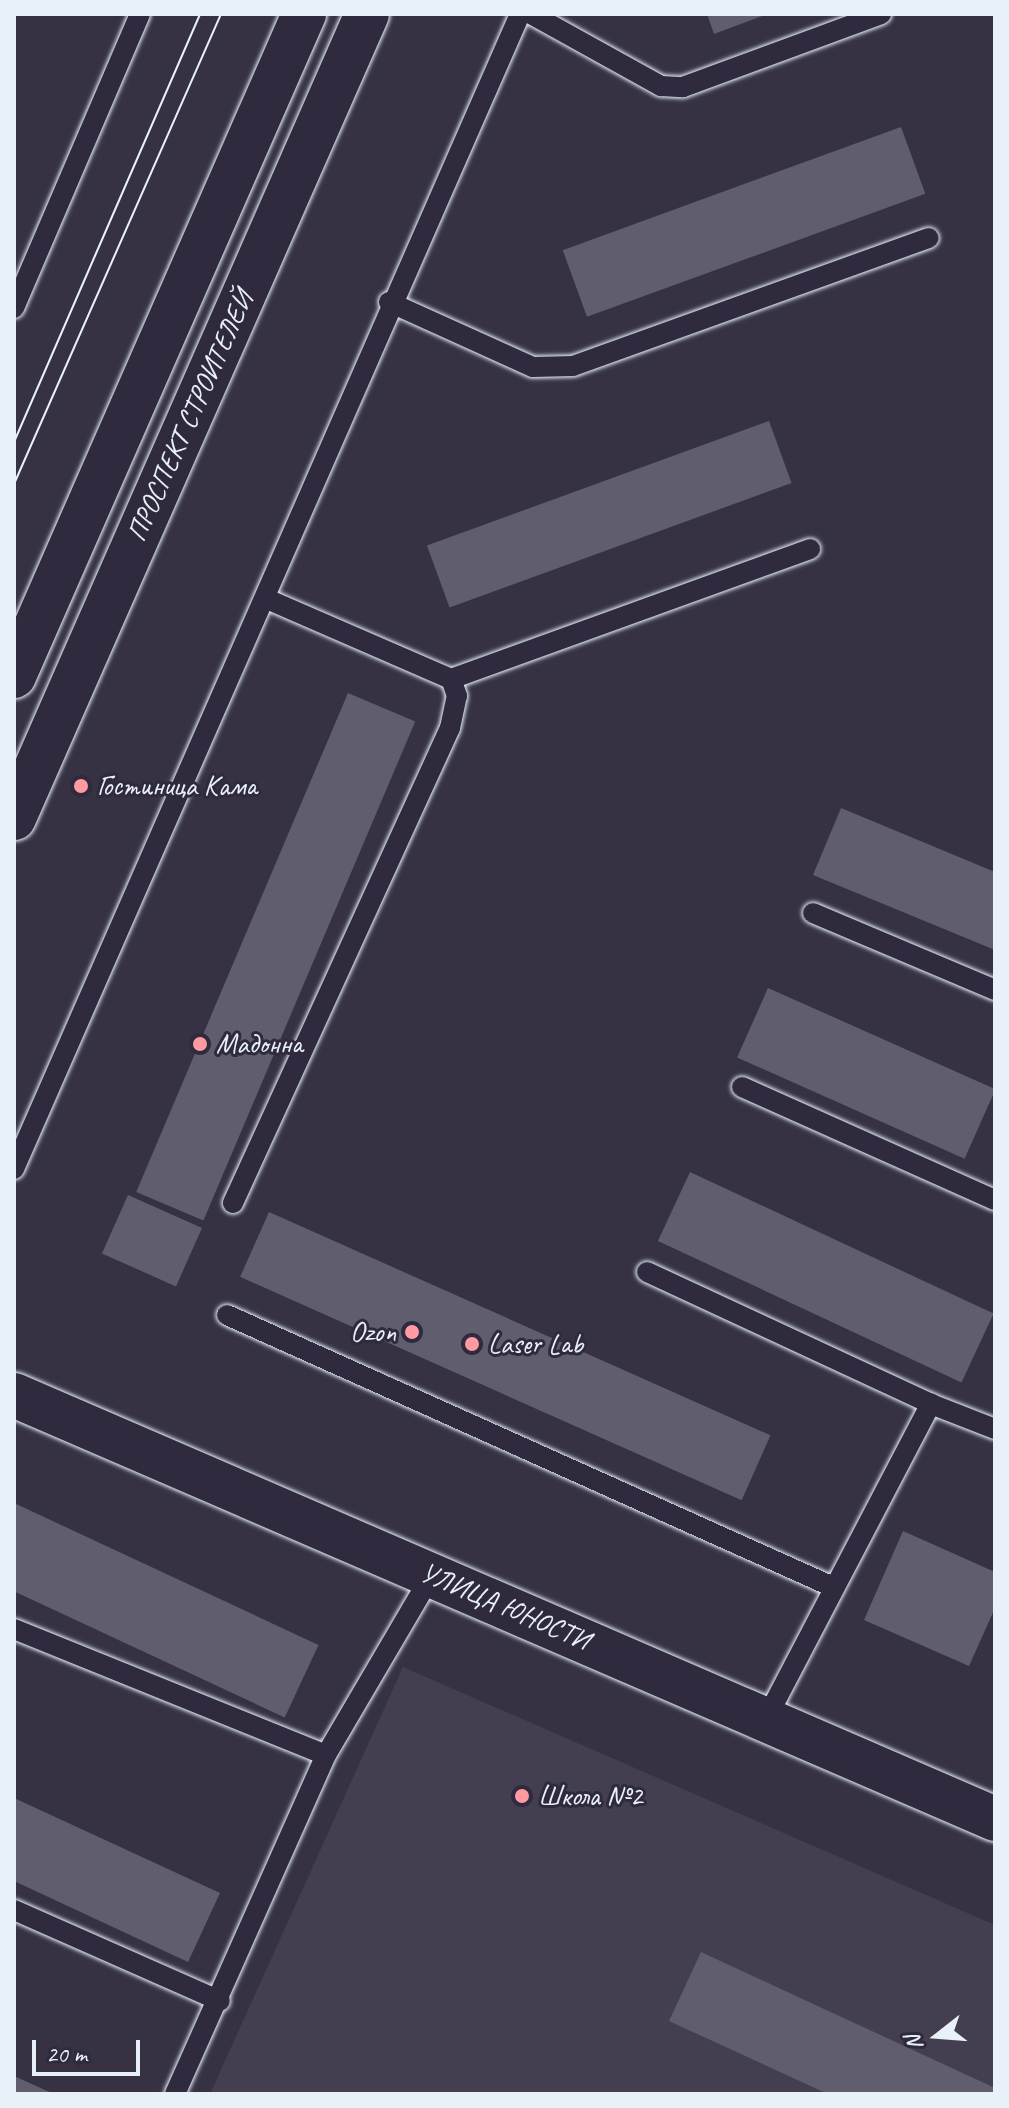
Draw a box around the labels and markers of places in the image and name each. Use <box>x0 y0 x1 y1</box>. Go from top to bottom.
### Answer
place label: Гостиница Кама <box>97 769 255 803</box>
marker: Гостиница Кама <box>72 777 90 795</box>
place label: Мадонна <box>216 1027 302 1061</box>
marker: Мадонна <box>191 1035 209 1053</box>
place label: Ozon <box>350 1315 396 1349</box>
marker: Ozon <box>403 1323 421 1341</box>
place label: Laser Lab <box>488 1327 584 1361</box>
marker: Laser Lab <box>463 1335 481 1353</box>
place label: Школа №2 <box>538 1779 642 1813</box>
marker: Школа №2 <box>513 1787 531 1805</box>

